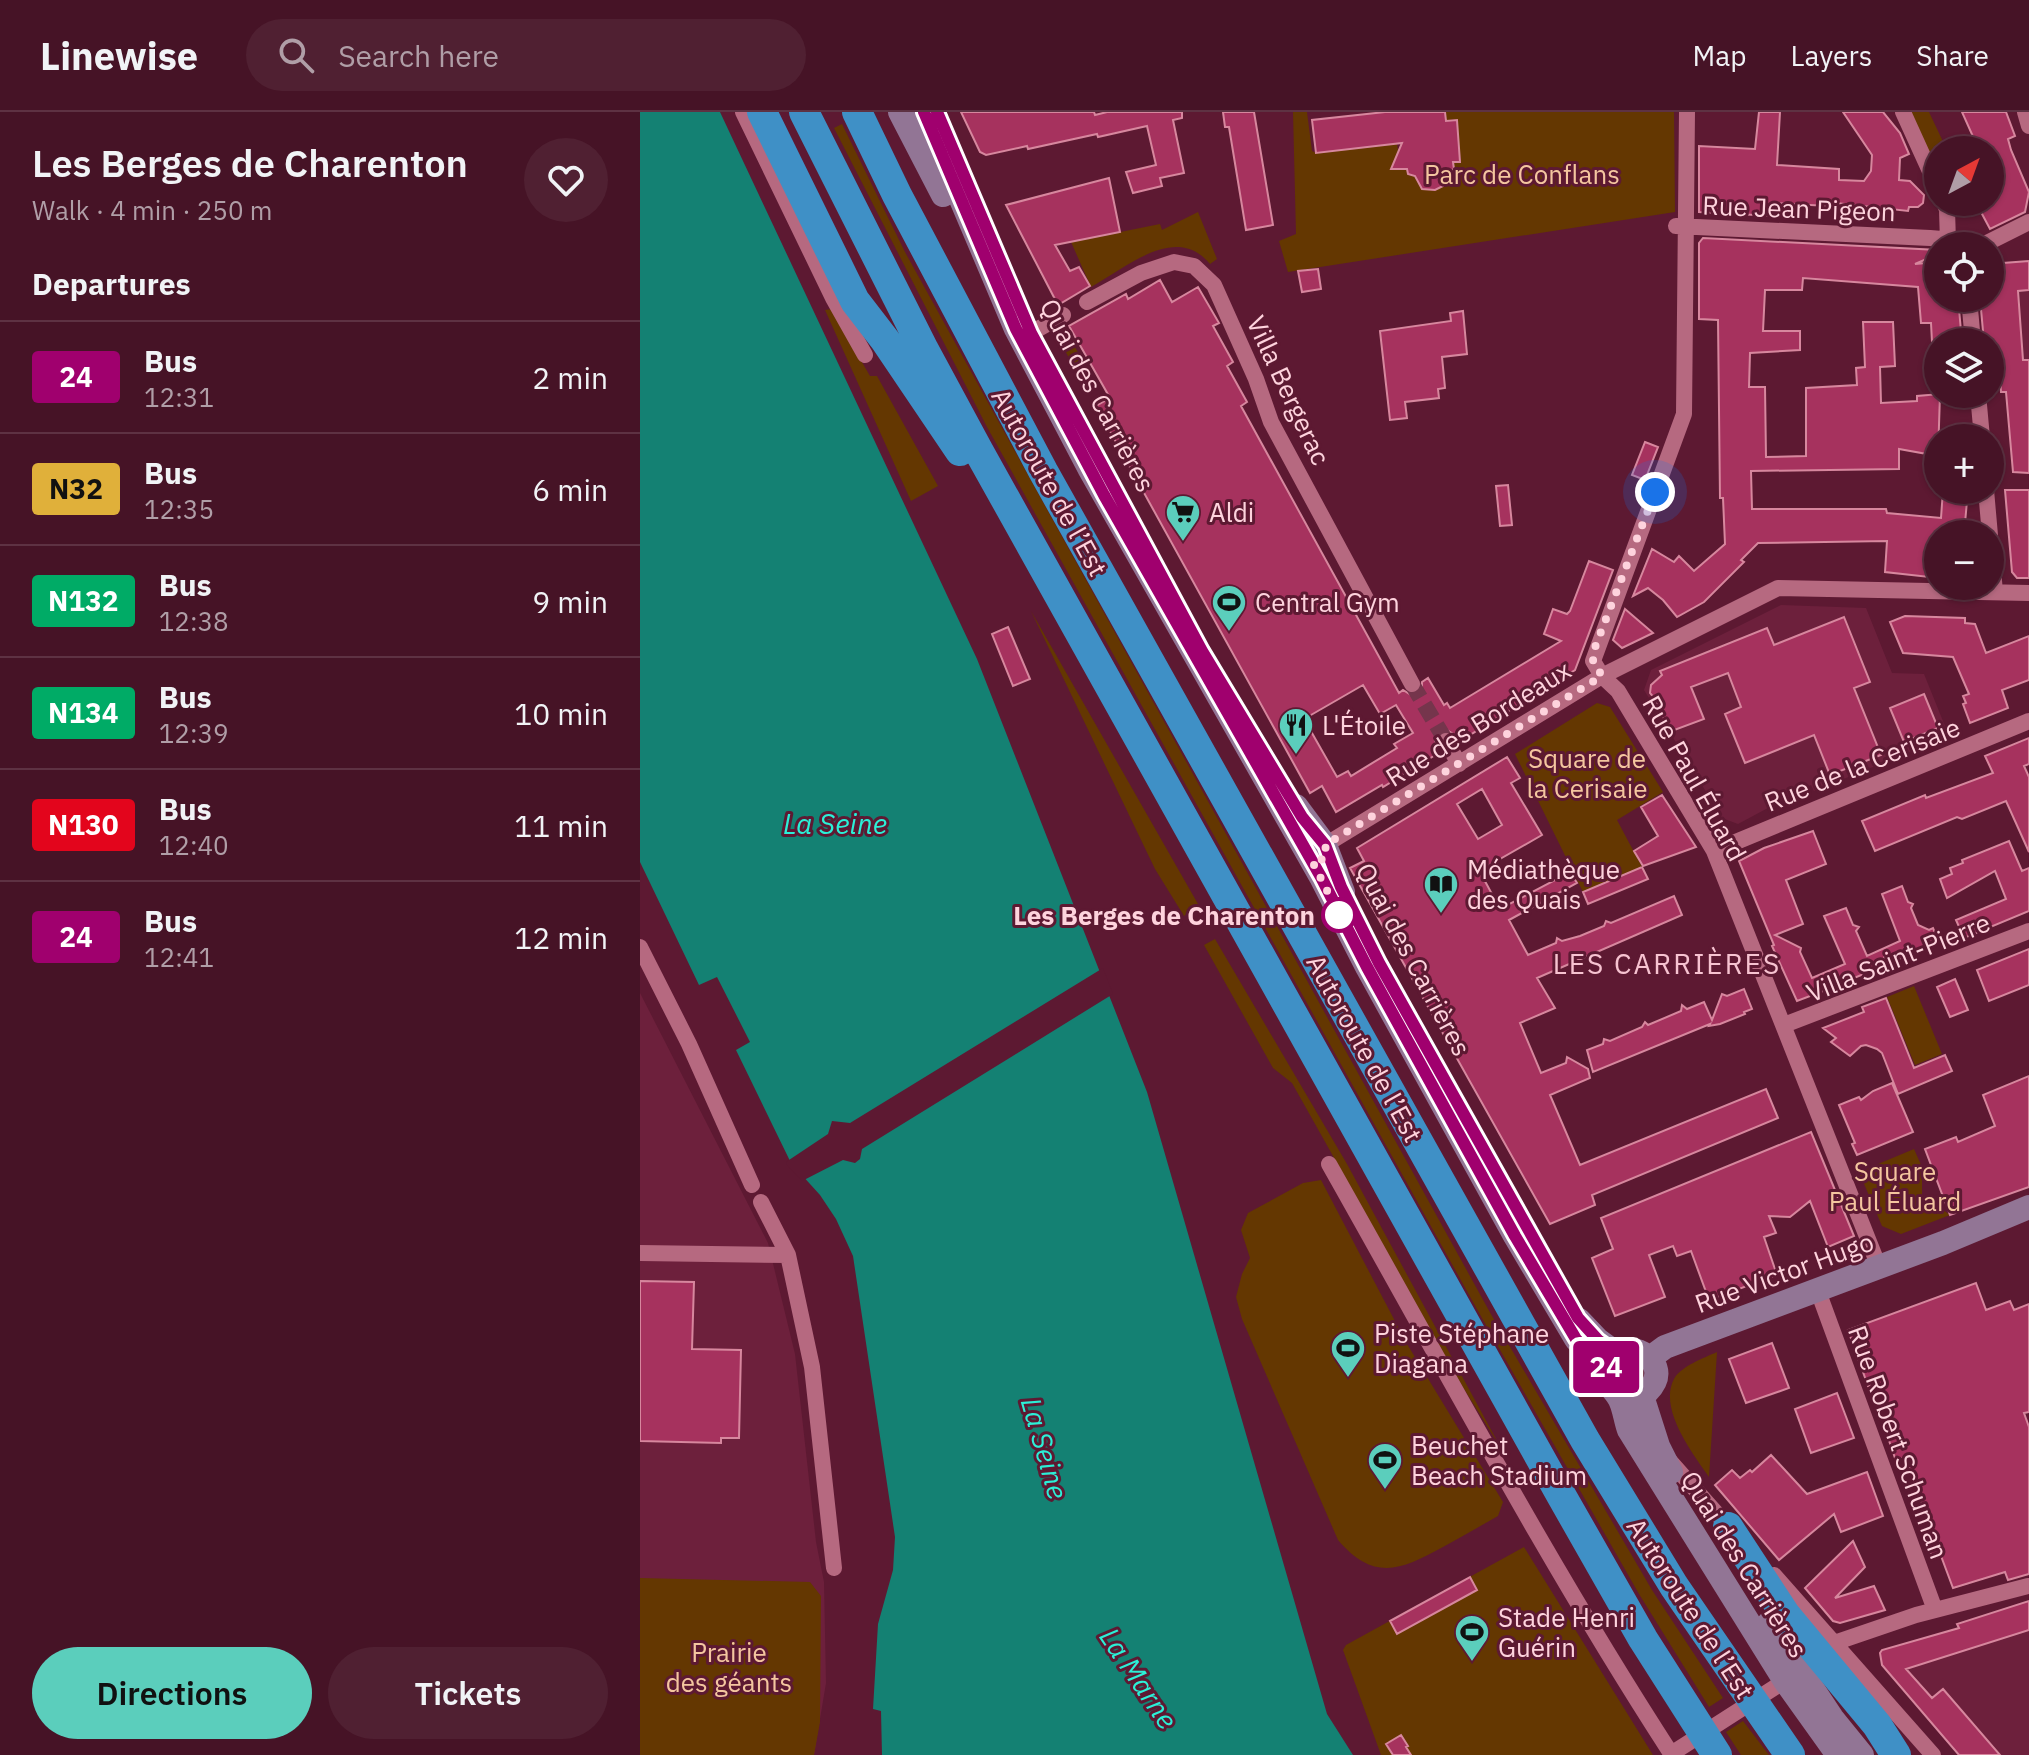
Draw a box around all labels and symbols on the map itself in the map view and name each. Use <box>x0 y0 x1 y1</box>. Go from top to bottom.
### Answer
north arrow <box>1924 136 2004 216</box>
park label: Parc de Conflans <box>1424 157 1620 191</box>
street label: Rue Jean Pigeon <box>1702 188 1896 228</box>
street label: Quai des Carrières <box>1033 293 1163 497</box>
street label: Villa Bergerac <box>1240 310 1338 470</box>
street label: Autoroute de l’Est <box>984 382 1116 582</box>
your location <box>1635 472 1675 512</box>
supermarket icon: Aldi <box>1164 493 1202 543</box>
place label: Aldi <box>1209 495 1254 529</box>
sports icon: Central Gym <box>1210 583 1248 633</box>
place label: Central Gym <box>1255 585 1400 619</box>
street label: Rue des Bordeaux <box>1379 652 1577 794</box>
street label: Rue Paul Éluard <box>1635 689 1755 867</box>
restaurant icon: L'Étoile <box>1277 706 1315 756</box>
place label: L'Étoile <box>1322 708 1406 742</box>
street label: Rue de la Cerisaie <box>1759 709 1965 819</box>
park label: Square de la Cerisaie <box>1527 741 1647 805</box>
water label: La Seine <box>783 805 887 842</box>
place label: Médiathèque des Quais <box>1467 852 1620 916</box>
street label: Quai des Carrières <box>1349 857 1479 1061</box>
library icon: Médiathèque des Quais <box>1422 865 1460 915</box>
place label: Les Berges de Charenton <box>1013 898 1315 932</box>
marker: Les Berges de Charenton <box>1322 898 1356 932</box>
street label: Villa Saint-Pierre <box>1801 905 1995 1009</box>
district label: LES CARRIÈRES <box>1553 945 1781 982</box>
street label: Autoroute de l’Est <box>1299 948 1431 1148</box>
park label: Square Paul Éluard <box>1829 1154 1961 1218</box>
street label: Rue Victor Hugo <box>1690 1224 1878 1320</box>
place label: Piste Stéphane Diagana <box>1374 1316 1549 1380</box>
street label: Rue Robert Schuman <box>1841 1321 1957 1563</box>
sports icon: Piste Stéphane Diagana <box>1329 1329 1367 1379</box>
line badge: 24 <box>1570 1341 1642 1393</box>
water label: La Seine <box>1013 1393 1077 1503</box>
place label: Beuchet Beach Stadium <box>1411 1428 1587 1492</box>
sports icon: Beuchet Beach Stadium <box>1366 1441 1404 1491</box>
street label: Quai des Carrières <box>1674 1464 1816 1664</box>
street label: Autoroute de l’Est <box>1620 1511 1762 1705</box>
place label: Stade Henri Guérin <box>1498 1600 1635 1664</box>
sports icon: Stade Henri Guérin <box>1453 1613 1491 1663</box>
water label: La Marne <box>1092 1620 1186 1736</box>
park label: Prairie des géants <box>666 1635 792 1699</box>

